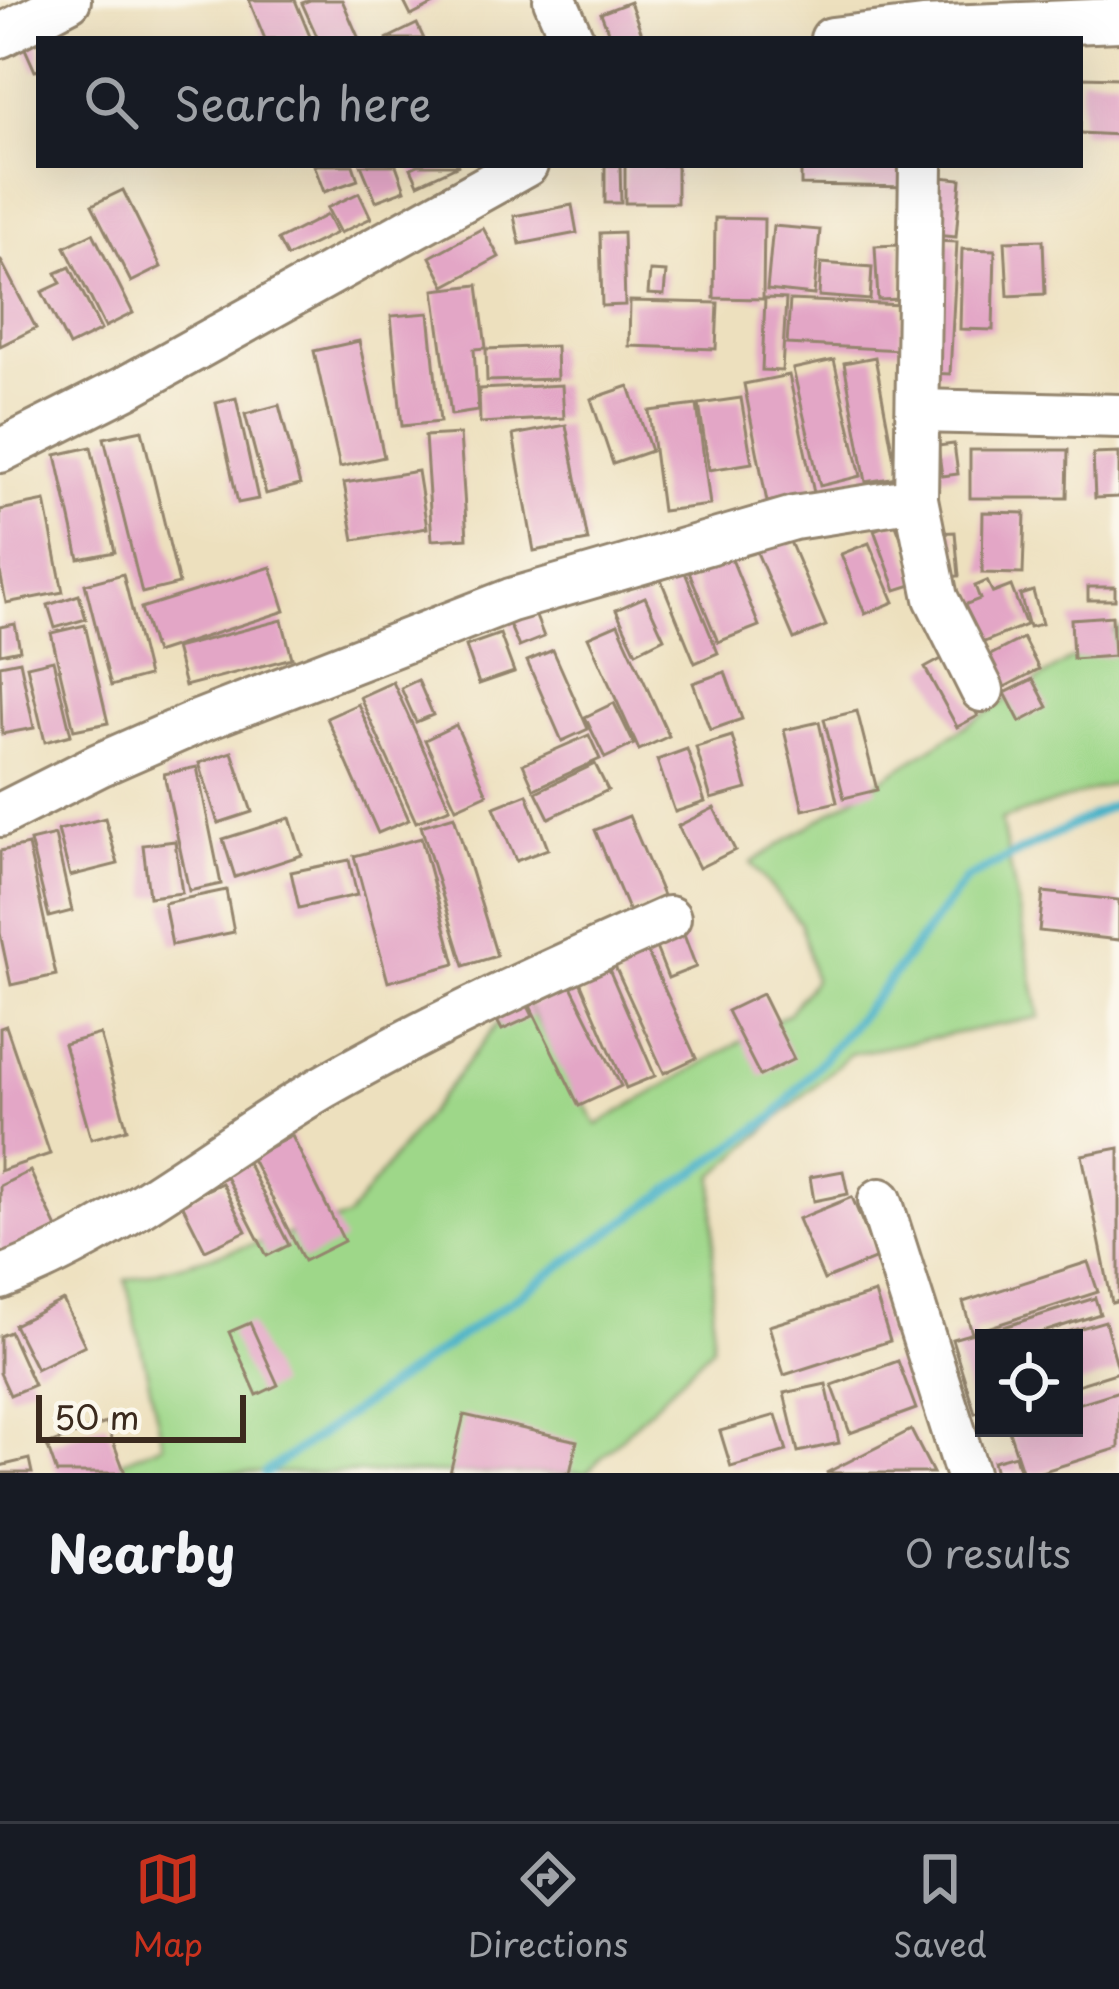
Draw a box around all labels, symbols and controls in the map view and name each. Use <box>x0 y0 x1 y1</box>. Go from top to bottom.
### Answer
search box <box>36 36 1083 168</box>
text: Search here <box>174 68 431 136</box>
icon: search <box>78 69 144 135</box>
map controls <box>975 1329 1083 1437</box>
button: locate <box>975 1329 1083 1437</box>
scale bar <box>36 1389 246 1442</box>
text: 50 m <box>54 1391 140 1441</box>
text: Nearby <box>48 1513 235 1590</box>
text: 0 results <box>905 1522 1071 1581</box>
tab: Map <box>132 1846 203 1968</box>
tab: Directions <box>468 1846 628 1968</box>
tab: Saved <box>893 1846 987 1968</box>

